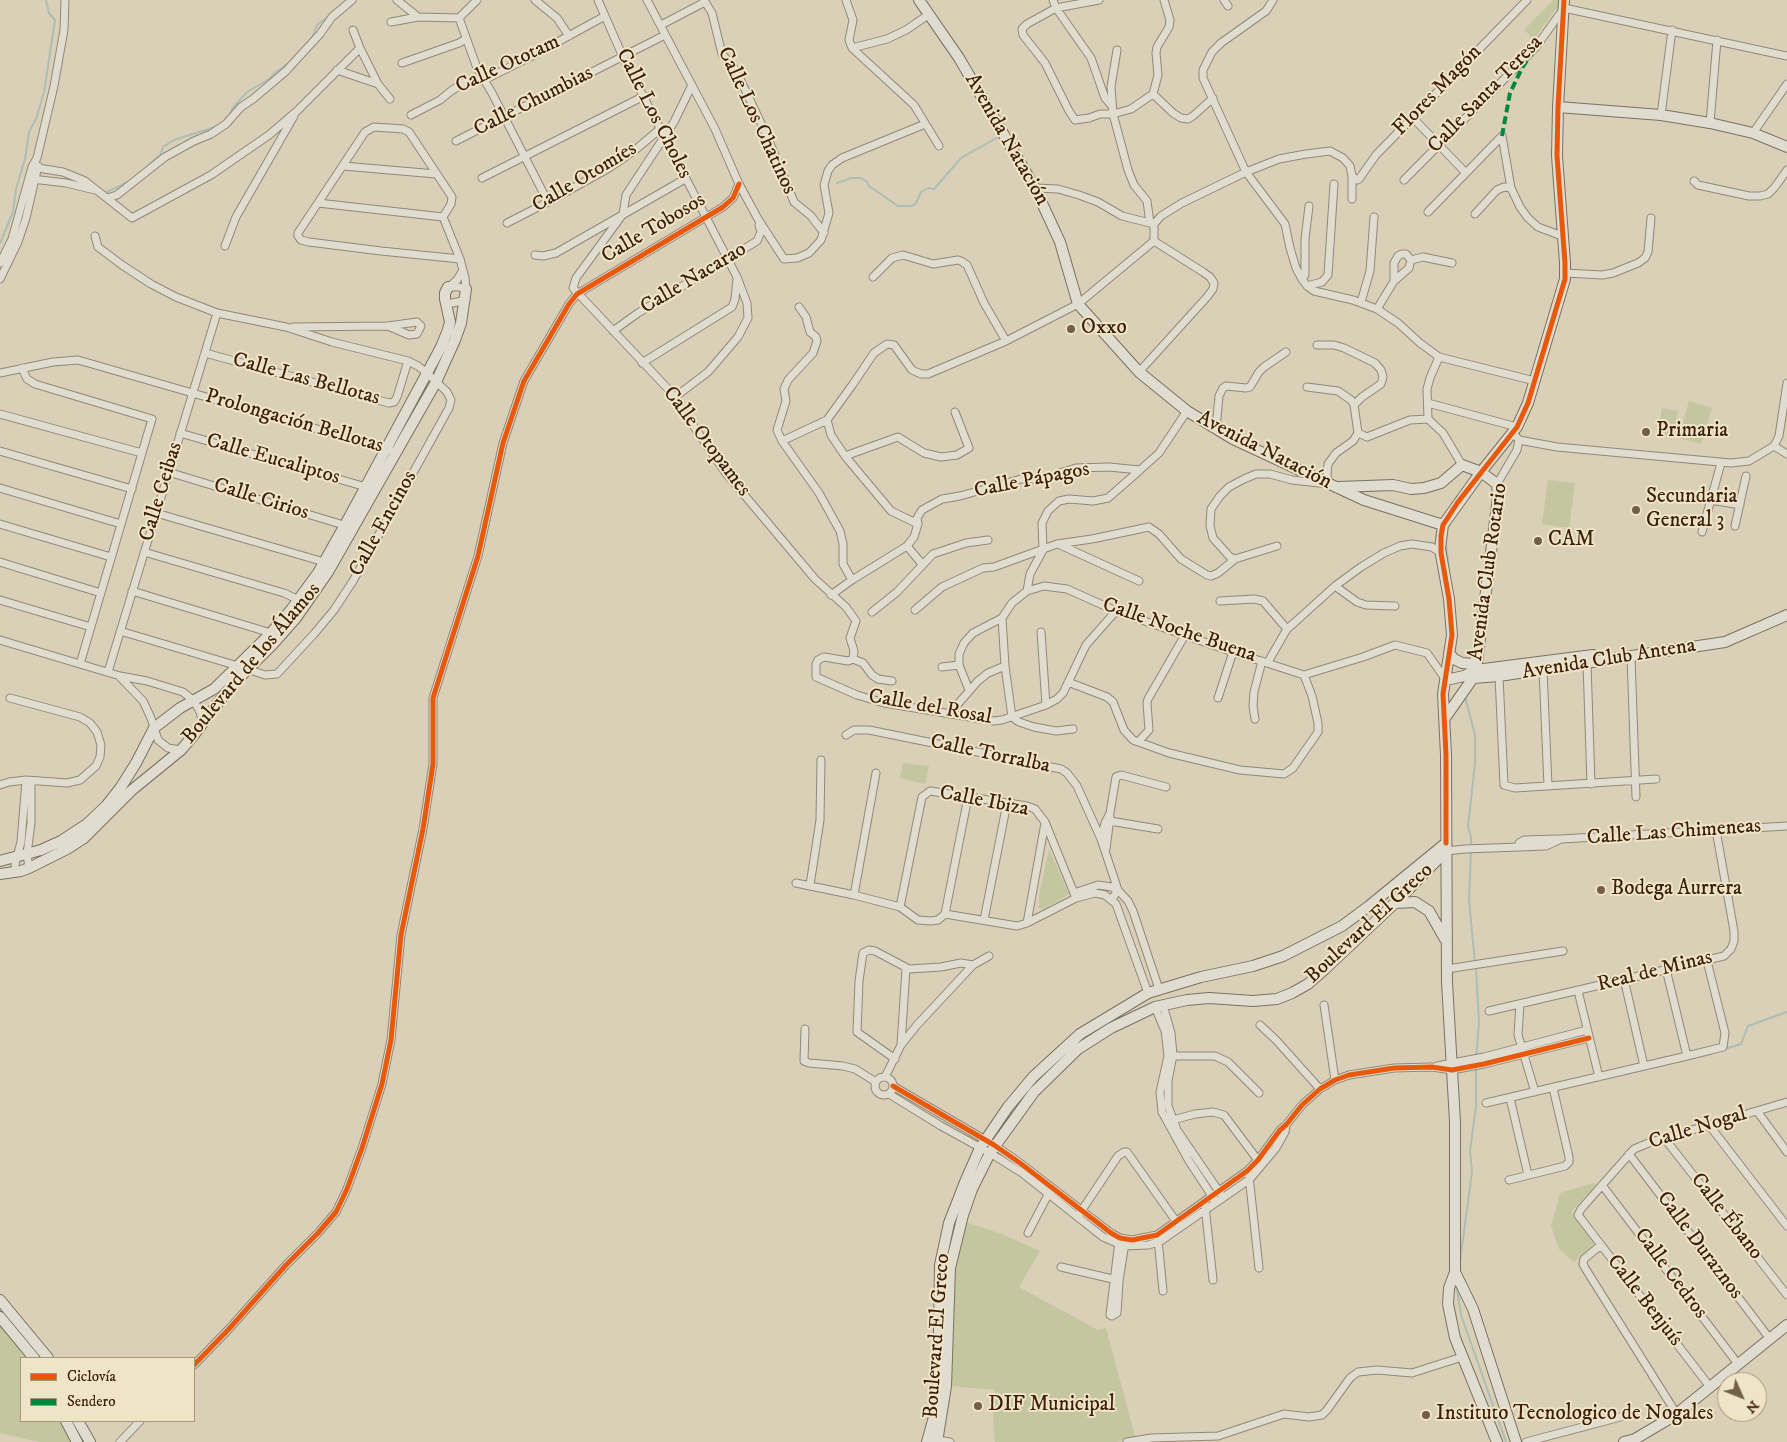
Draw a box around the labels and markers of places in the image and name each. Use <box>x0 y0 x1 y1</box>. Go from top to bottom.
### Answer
place label: Oxxo <box>1081 316 1127 342</box>
marker: Oxxo <box>1065 323 1077 335</box>
place label: Primaria <box>1656 419 1728 445</box>
marker: Primaria <box>1640 426 1652 438</box>
place label: Secundaria General 3 <box>1646 485 1737 535</box>
marker: Secundaria General 3 <box>1630 504 1642 516</box>
place label: CAM <box>1548 528 1595 554</box>
marker: CAM <box>1532 535 1544 547</box>
place label: Bodega Aurrera <box>1611 877 1742 903</box>
marker: Bodega Aurrera <box>1595 884 1607 896</box>
place label: DIF Municipal <box>988 1393 1115 1419</box>
marker: DIF Municipal <box>972 1400 984 1412</box>
place label: Instituto Tecnologico de Nogales <box>1436 1402 1713 1428</box>
marker: Instituto Tecnologico de Nogales <box>1420 1409 1432 1421</box>

